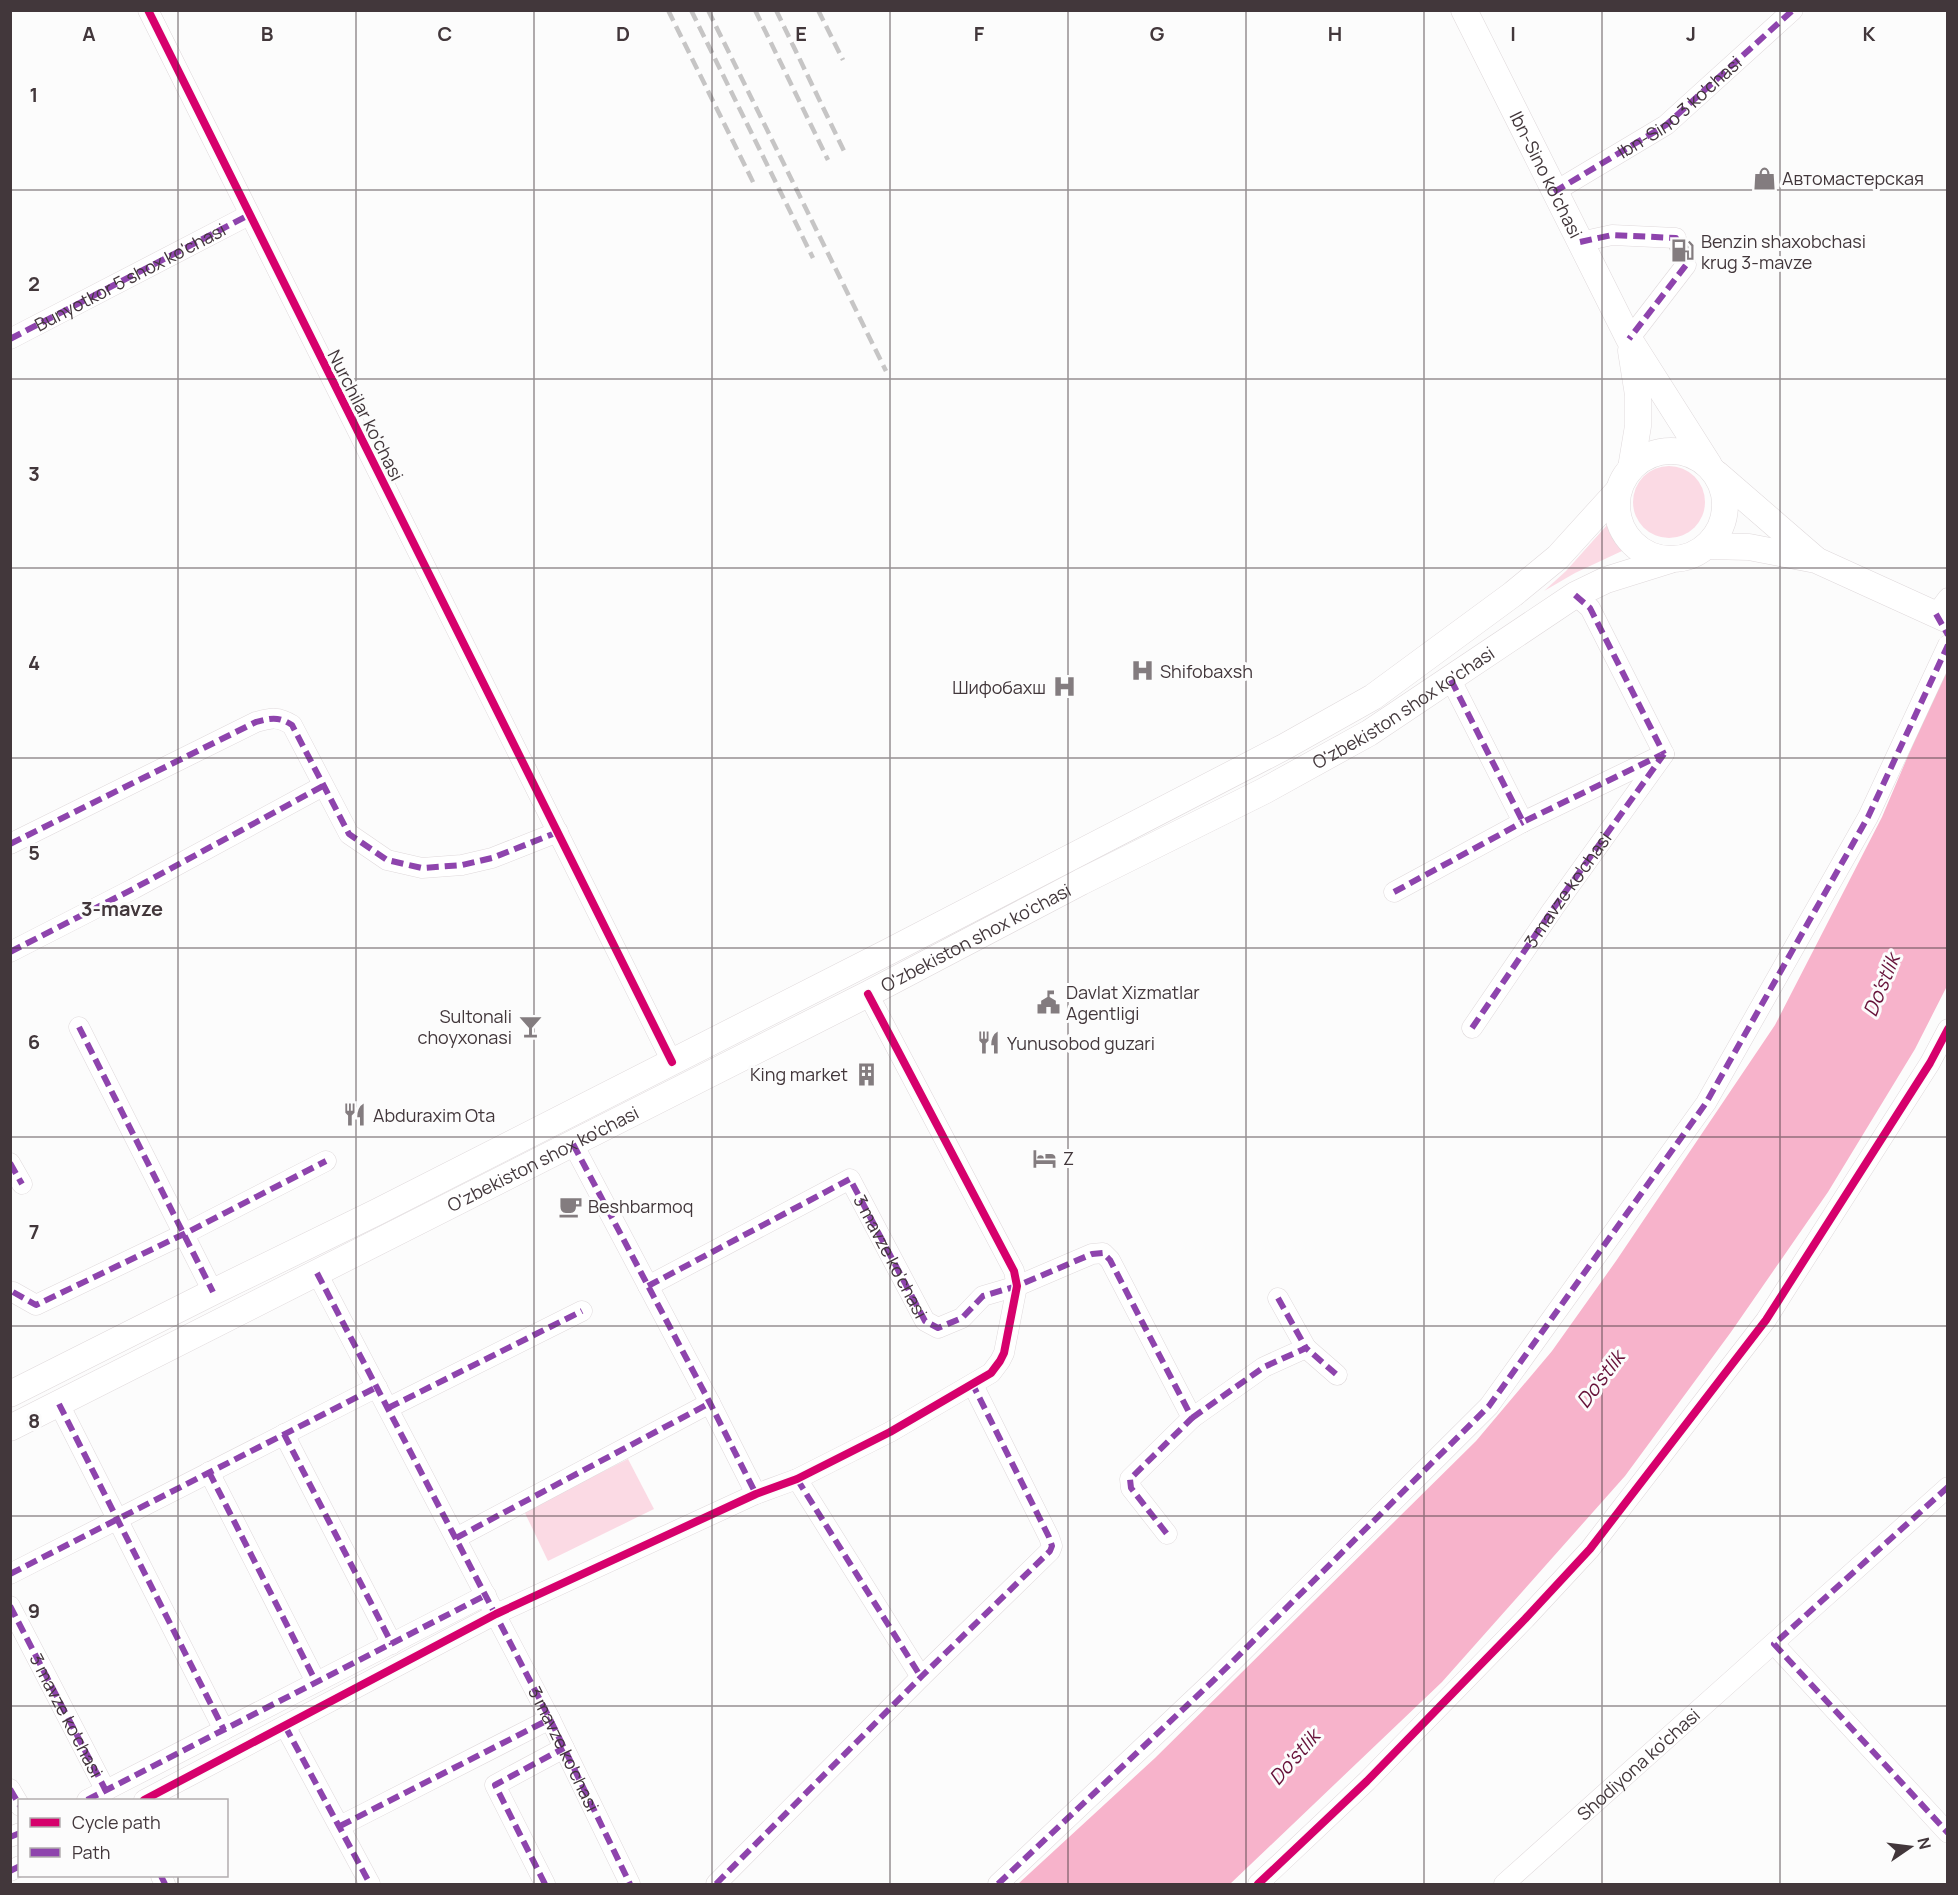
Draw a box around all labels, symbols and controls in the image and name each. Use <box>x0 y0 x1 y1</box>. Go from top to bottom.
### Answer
text: A <box>82 20 96 47</box>
text: B <box>261 20 274 47</box>
text: C <box>438 20 452 47</box>
text: D <box>616 20 630 47</box>
text: E <box>795 20 807 47</box>
text: F <box>974 20 985 47</box>
text: G <box>1150 20 1165 47</box>
text: H <box>1328 20 1342 47</box>
text: I <box>1510 20 1516 47</box>
text: J <box>1686 20 1696 47</box>
text: K <box>1863 20 1876 47</box>
street label: Ibn-Sino 3 ko'chasi <box>1613 50 1747 163</box>
text: 1 <box>30 81 38 108</box>
street label: Ibn-Sino ko'chasi <box>1505 107 1588 242</box>
shop icon: Автомастерская <box>1751 165 1777 191</box>
place label: Автомастерская <box>1782 166 1924 190</box>
street label: Bunyotkor 5 shox ko'chasi <box>30 217 230 336</box>
place label: Benzin shaxobchasi krug 3-mavze <box>1701 229 1866 274</box>
fuel station icon: Benzin shaxobchasi krug 3-mavze <box>1670 238 1696 264</box>
text: 2 <box>28 270 40 297</box>
street label: Nurchilar ko'chasi <box>323 345 409 485</box>
text: 3 <box>28 460 40 487</box>
street label: O'zbekiston shox ko'chasi <box>1308 641 1499 774</box>
text: 4 <box>28 649 40 676</box>
hospital icon: Shifobaxsh <box>1129 658 1155 684</box>
place label: Shifobaxsh <box>1160 659 1253 683</box>
hospital icon: Шифобахш <box>1051 674 1077 700</box>
place label: Шифобахш <box>952 675 1046 699</box>
street label: 3 mavze ko'chasi <box>1518 827 1616 952</box>
text: 5 <box>28 839 40 866</box>
street label: O'zbekiston shox ko'chasi <box>876 878 1075 997</box>
district label: 3-mavze <box>81 895 163 922</box>
water label: Do'stlik <box>1856 947 1907 1020</box>
place label: Davlat Xizmatlar Agentligi <box>1066 980 1200 1025</box>
public building icon: Davlat Xizmatlar Agentligi <box>1035 989 1061 1015</box>
place label: Sultonali choyxonasi <box>417 1004 512 1049</box>
bar icon: Sultonali choyxonasi <box>517 1013 543 1039</box>
text: 6 <box>28 1028 40 1055</box>
restaurant icon: Yunusobod guzari <box>976 1030 1002 1056</box>
place label: Yunusobod guzari <box>1007 1031 1155 1055</box>
building icon: King market <box>853 1061 879 1087</box>
place label: King market <box>750 1062 848 1086</box>
street label: O'zbekiston shox ko'chasi <box>443 1100 643 1217</box>
restaurant icon: Abduraxim Ota <box>342 1102 368 1128</box>
place label: Abduraxim Ota <box>373 1103 495 1127</box>
hotel icon: Z <box>1032 1145 1058 1171</box>
place label: Z <box>1063 1146 1074 1170</box>
street label: 3 mavze ko'chasi <box>848 1190 933 1322</box>
cafe icon: Beshbarmoq <box>557 1193 583 1219</box>
place label: Beshbarmoq <box>588 1194 693 1218</box>
text: 7 <box>29 1218 39 1245</box>
water label: Do'stlik <box>1570 1342 1632 1413</box>
text: 8 <box>28 1407 40 1434</box>
text: 9 <box>28 1597 40 1624</box>
street label: 3 mavze ko'chasi <box>25 1649 109 1781</box>
street label: 3 mavze ko'chasi <box>523 1682 605 1815</box>
street label: Shodiyona ko'chasi <box>1572 1703 1705 1825</box>
water label: Do'stlik <box>1262 1721 1328 1790</box>
legend <box>18 1799 228 1877</box>
text: Cycle path <box>72 1810 161 1834</box>
north arrow <box>1880 1817 1940 1877</box>
text: N <box>1912 1835 1937 1852</box>
text: Path <box>72 1840 110 1864</box>

